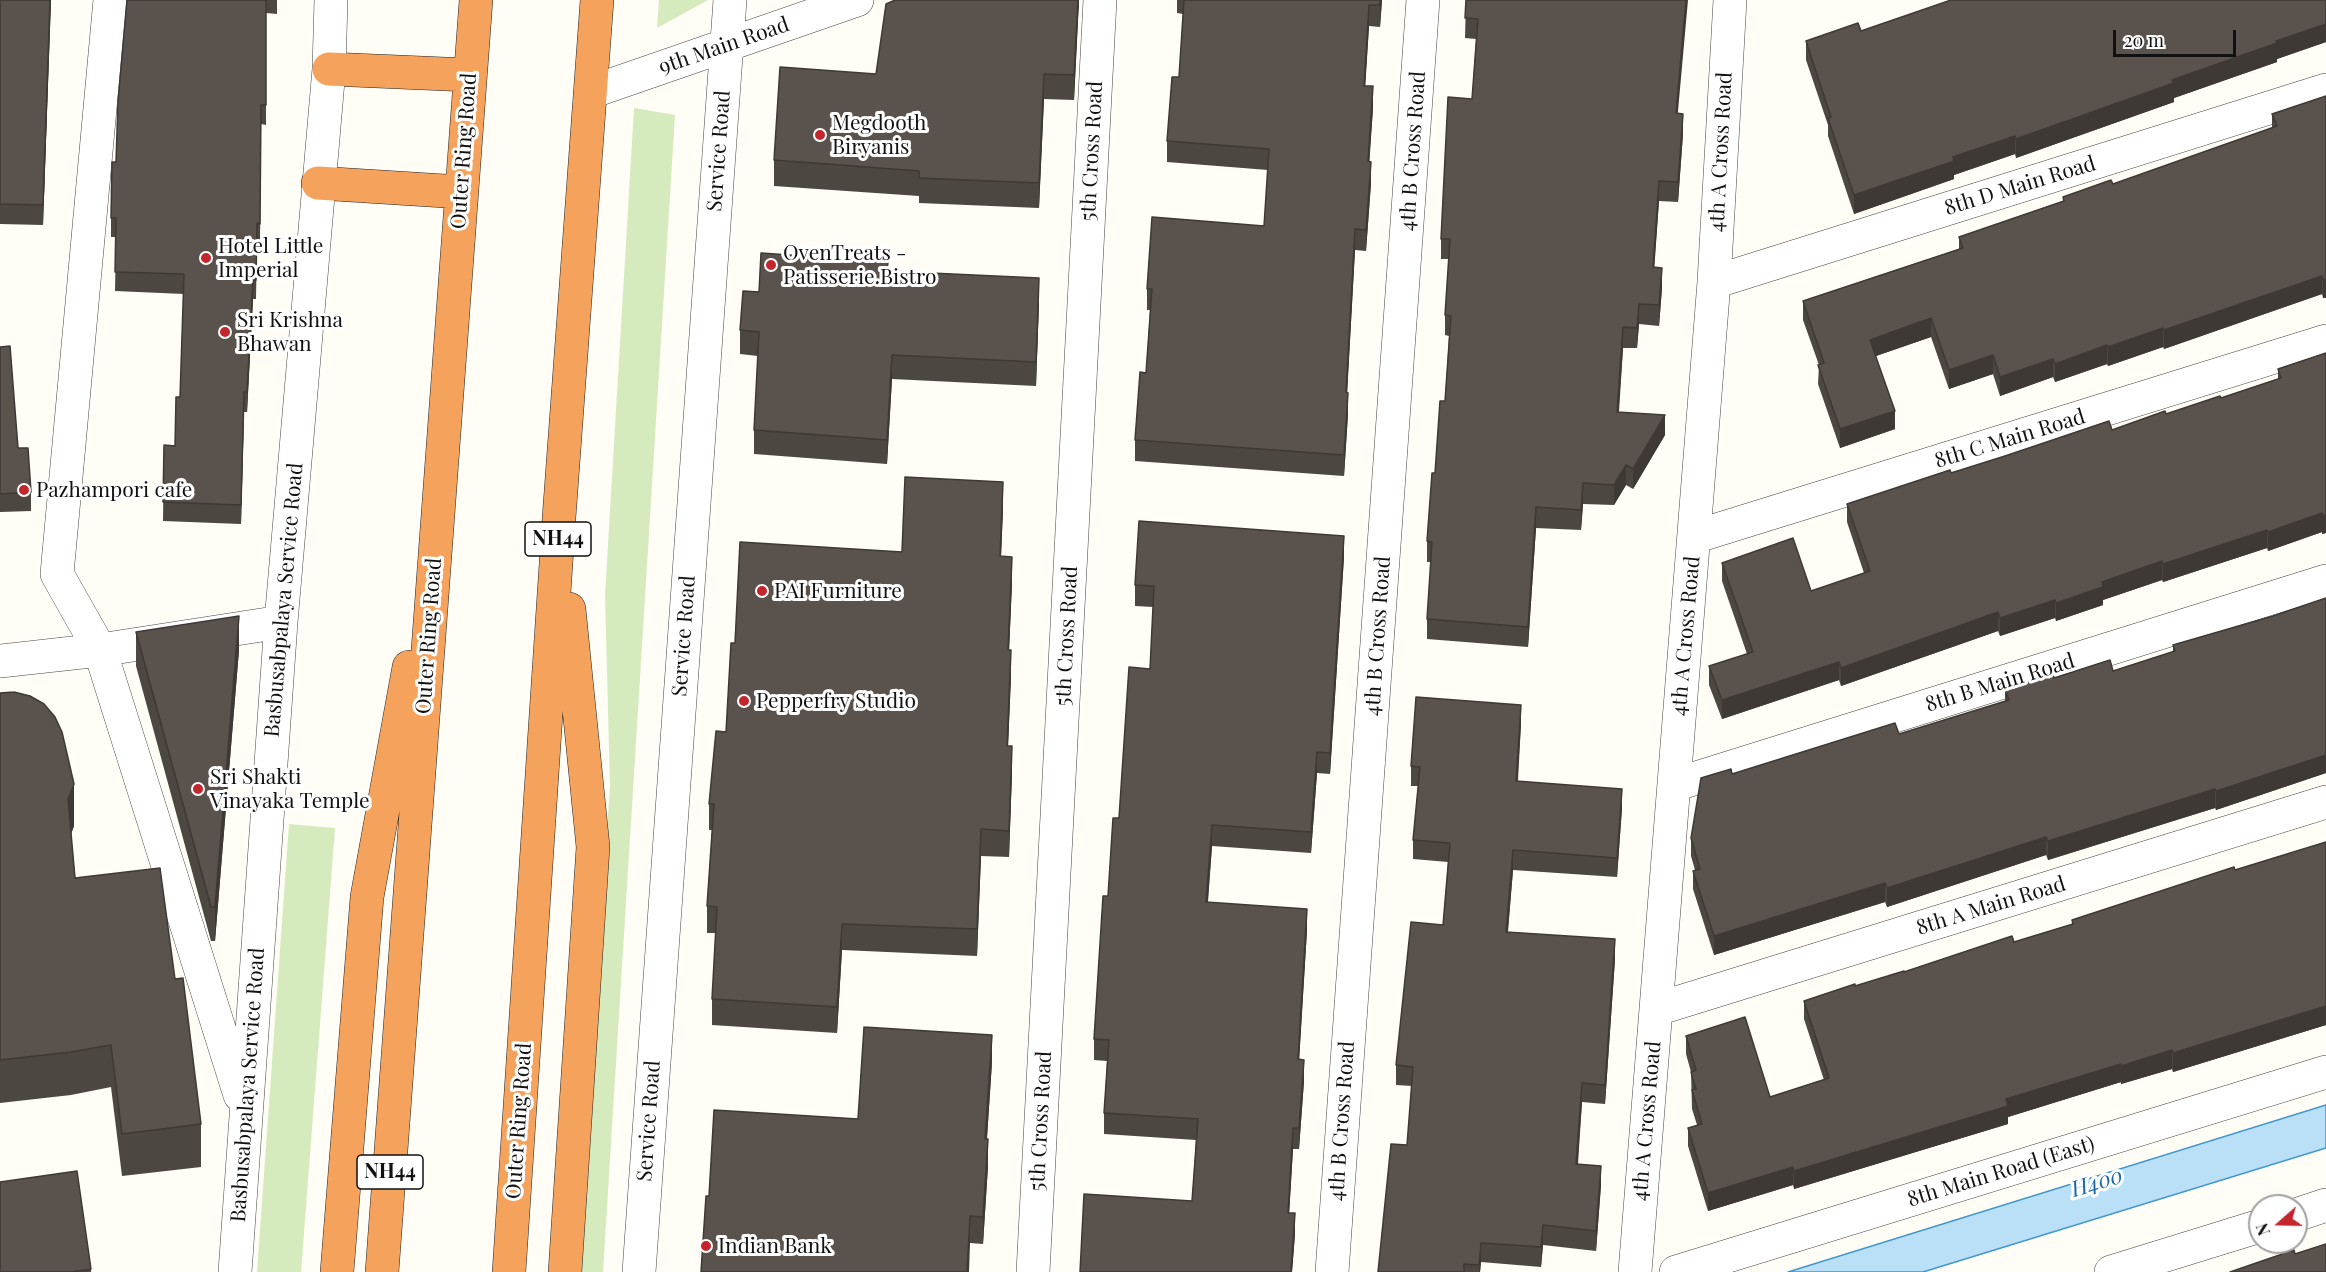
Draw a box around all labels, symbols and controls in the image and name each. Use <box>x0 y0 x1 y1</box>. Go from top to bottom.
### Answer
street label: 9th Main Road <box>656 12 792 80</box>
scale bar <box>2116 18 2239 56</box>
text: 20 m <box>2124 28 2164 52</box>
street label: 4th B Cross Road <box>1395 70 1431 232</box>
street label: 4th A Cross Road <box>1704 71 1738 233</box>
street label: Outer Ring Road <box>446 72 482 230</box>
street label: 5th Cross Road <box>1076 80 1108 222</box>
street label: Service Road <box>702 89 736 213</box>
place label: Megdooth Biryanis <box>832 110 926 160</box>
marker: Megdooth Biryanis <box>813 128 827 142</box>
street label: 8th D Main Road <box>1941 151 2099 221</box>
place label: Hotel Little Imperial <box>218 233 323 283</box>
place label: OvenTreats - Patisserie.Bistro <box>783 240 936 290</box>
marker: Hotel Little Imperial <box>199 251 213 265</box>
marker: OvenTreats - Patisserie.Bistro <box>764 258 778 272</box>
place label: Sri Krishna Bhawan <box>237 307 343 357</box>
marker: Sri Krishna Bhawan <box>218 325 232 339</box>
street label: 8th C Main Road <box>1932 404 2088 474</box>
street label: Basbusabpalaya Service Road <box>259 462 309 738</box>
place label: Pazhampori cafe <box>36 477 192 503</box>
marker: Pazhampori cafe <box>17 483 31 497</box>
road number: NH44 <box>525 522 591 556</box>
street label: 4th B Cross Road <box>1360 555 1396 717</box>
street label: 4th A Cross Road <box>1666 555 1706 717</box>
street label: Outer Ring Road <box>411 557 447 715</box>
street label: 5th Cross Road <box>1051 565 1083 707</box>
street label: Service Road <box>667 574 701 698</box>
place label: PAI Furniture <box>774 578 902 604</box>
marker: PAI Furniture <box>755 584 769 598</box>
street label: 8th B Main Road <box>1922 648 2078 718</box>
place label: Pepperfry Studio <box>756 688 916 714</box>
marker: Pepperfry Studio <box>737 694 751 708</box>
place label: Sri Shakti Vinayaka Temple <box>210 764 370 814</box>
marker: Sri Shakti Vinayaka Temple <box>191 782 205 796</box>
street label: 8th A Main Road <box>1913 871 2069 941</box>
street label: Basbusabpalaya Service Road <box>226 947 270 1223</box>
street label: 4th B Cross Road <box>1324 1040 1360 1202</box>
street label: 4th A Cross Road <box>1627 1040 1667 1202</box>
street label: Outer Ring Road <box>501 1042 537 1200</box>
street label: 5th Cross Road <box>1025 1050 1057 1192</box>
street label: Service Road <box>632 1059 666 1183</box>
street label: 8th Main Road (East) <box>1904 1132 2098 1212</box>
road number: NH44 <box>357 1155 423 1189</box>
water label: H400 <box>2068 1163 2126 1203</box>
north arrow <box>2248 1194 2308 1254</box>
text: N <box>2251 1221 2274 1239</box>
place label: Indian Bank <box>718 1233 832 1259</box>
marker: Indian Bank <box>699 1239 713 1253</box>

